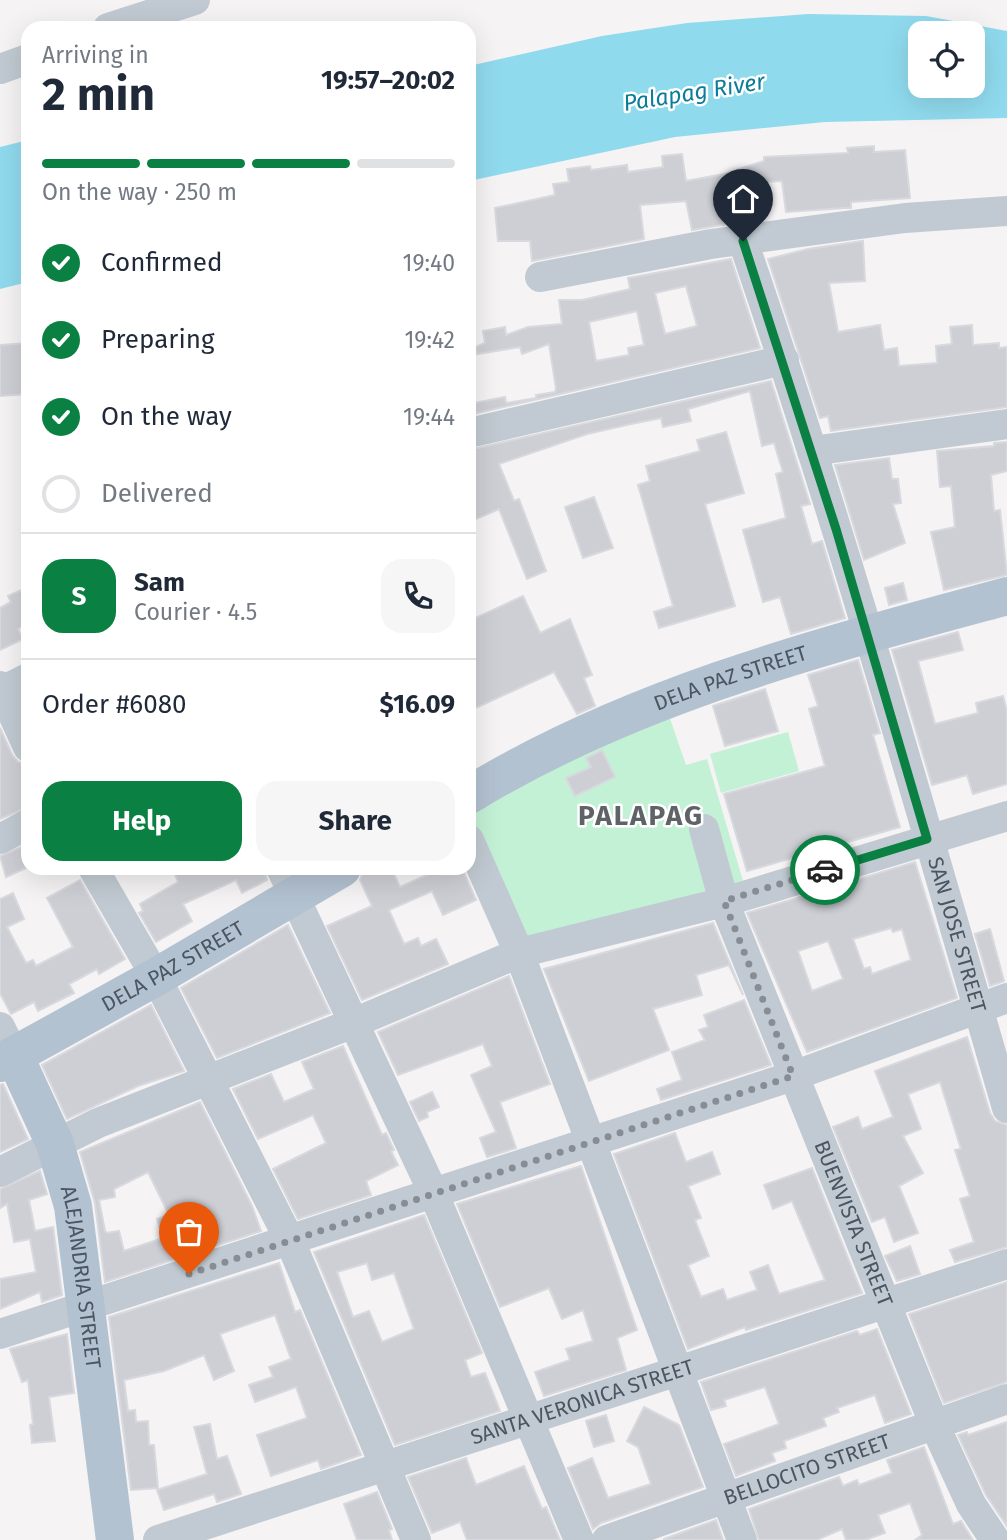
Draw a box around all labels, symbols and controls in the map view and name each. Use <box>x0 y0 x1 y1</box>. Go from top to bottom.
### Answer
map controls <box>908 21 985 98</box>
button: locate <box>908 21 985 98</box>
text: Arriving in <box>42 41 149 69</box>
text: 19:57–20:02 <box>321 65 455 96</box>
text: 2 min <box>42 67 155 122</box>
water label: Palapag River <box>621 67 768 117</box>
pin <box>713 169 773 241</box>
text: On the way · 250 m <box>42 178 237 206</box>
icon: home <box>724 180 762 218</box>
icon: check <box>42 244 80 282</box>
text: Confirmed <box>101 247 222 278</box>
text: 19:40 <box>402 249 455 277</box>
icon: check <box>42 321 80 359</box>
text: Preparing <box>101 324 214 355</box>
text: 19:42 <box>404 326 455 354</box>
icon: check <box>42 398 80 436</box>
text: On the way <box>101 401 232 432</box>
text: 19:44 <box>403 403 455 431</box>
text: Delivered <box>101 478 213 509</box>
button: phone <box>381 559 455 633</box>
text: Sam <box>134 567 185 598</box>
text: S <box>72 581 86 612</box>
text: Courier · 4.5 <box>134 598 257 626</box>
street label: DELA PAZ STREET <box>650 640 810 717</box>
text: Order #6080 <box>42 689 187 720</box>
text: $16.09 <box>380 689 455 720</box>
button: Help <box>42 781 242 861</box>
button: Share <box>256 781 455 861</box>
district label: PALAPAG <box>578 799 704 832</box>
courier <box>790 835 860 905</box>
icon: car <box>806 851 844 889</box>
street label: SAN JOSE STREET <box>922 854 992 1016</box>
street label: DELA PAZ STREET <box>97 915 249 1017</box>
street label: BUENVISTA STREET <box>808 1137 898 1310</box>
street label: ALEJANDRIA STREET <box>55 1182 106 1370</box>
pin <box>159 1202 219 1274</box>
icon: bag <box>170 1213 208 1251</box>
street label: SANTA VERONICA STREET <box>467 1354 697 1451</box>
street label: BELLOCITO STREET <box>720 1428 894 1511</box>

